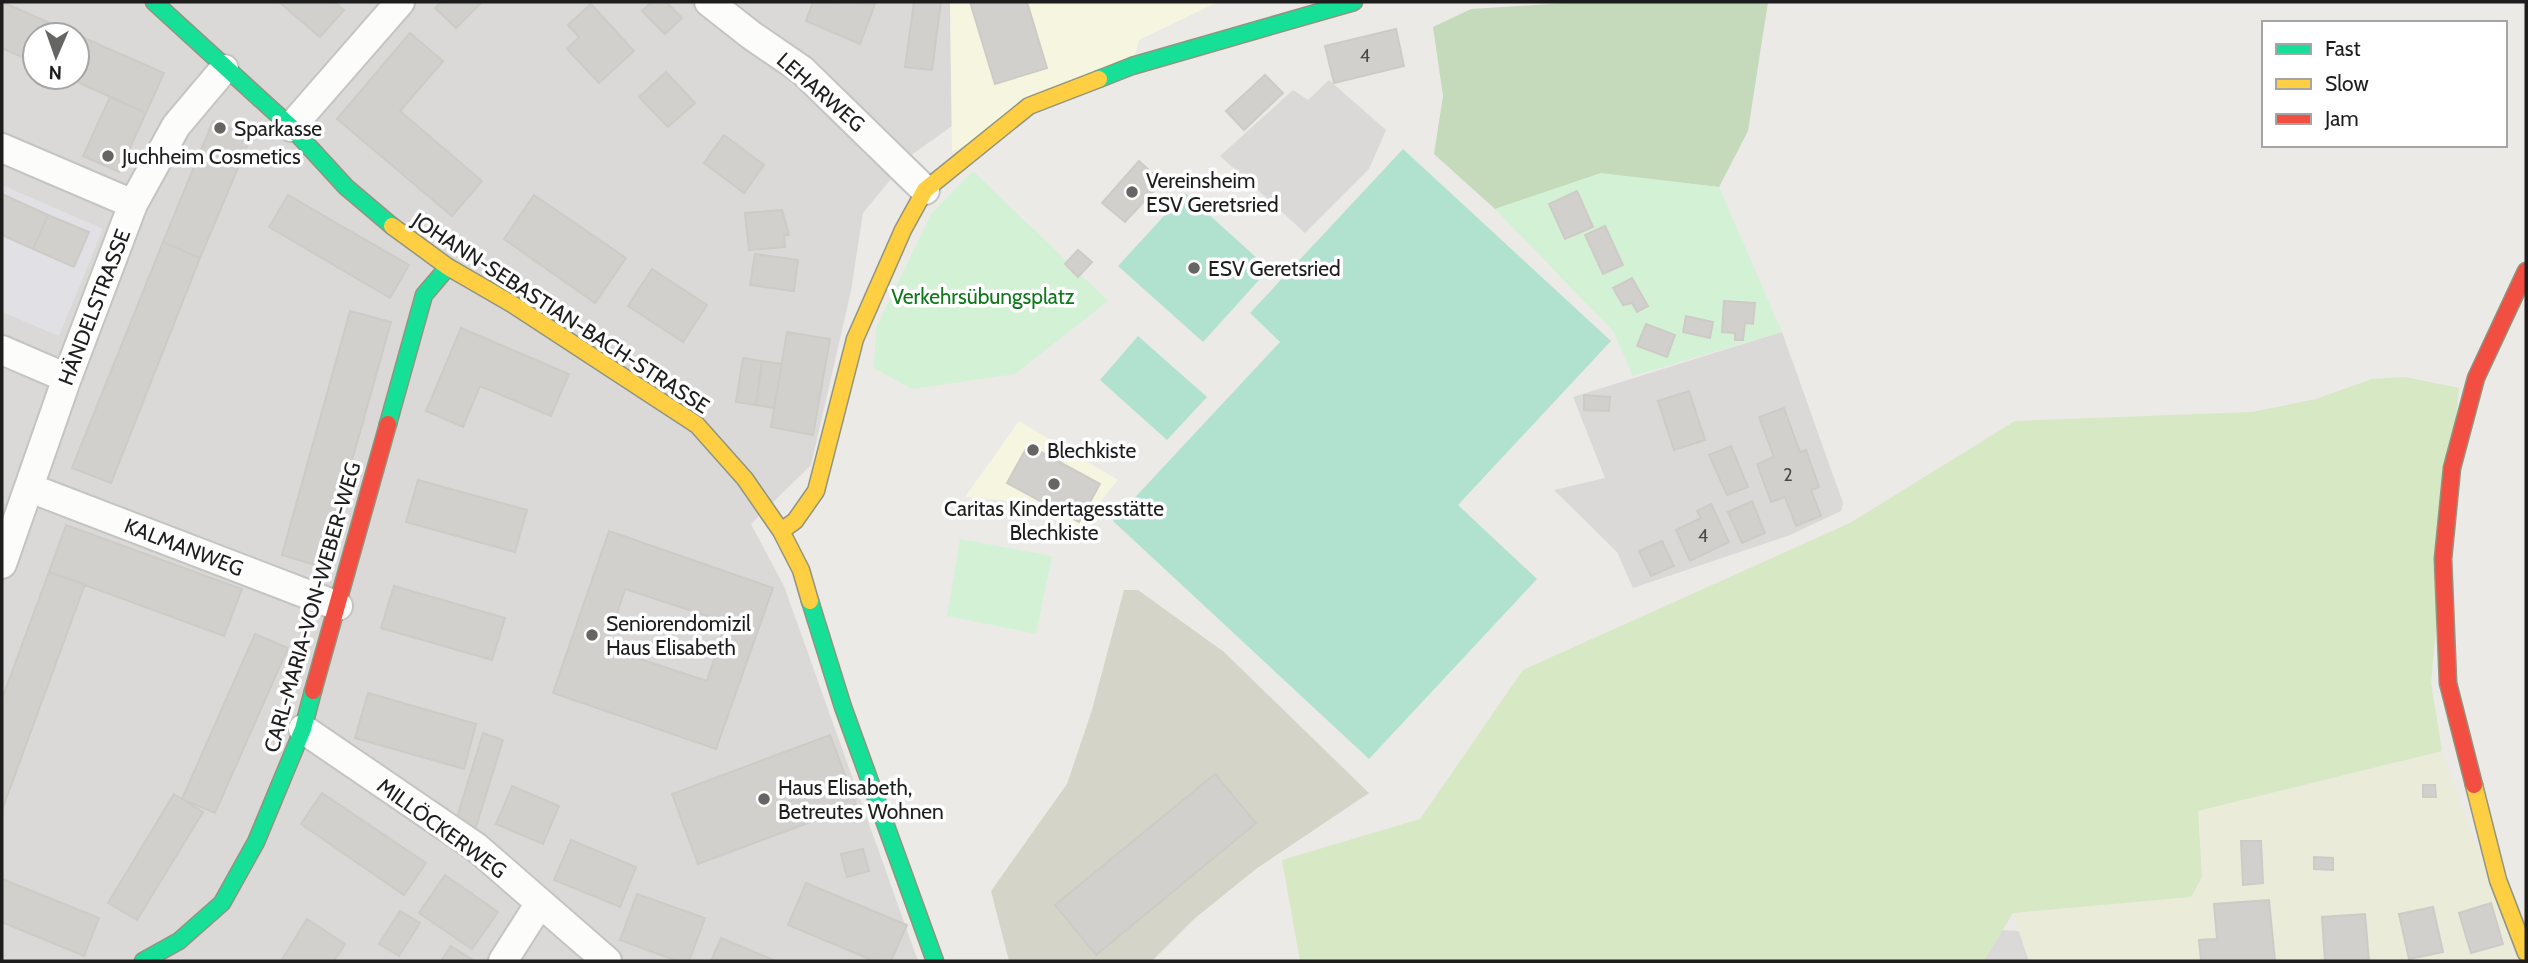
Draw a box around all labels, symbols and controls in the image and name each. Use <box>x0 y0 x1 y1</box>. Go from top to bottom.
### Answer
north arrow <box>21 21 91 91</box>
legend <box>2262 21 2507 147</box>
text: Fast <box>2325 36 2361 61</box>
house number: 4 <box>1360 45 1370 67</box>
street label: LEHARWEG <box>772 47 870 137</box>
text: N <box>48 61 63 84</box>
text: Slow <box>2325 71 2369 96</box>
text: Jam <box>2324 106 2359 131</box>
place label: Sparkasse <box>234 116 322 141</box>
marker: Sparkasse <box>212 120 228 136</box>
place label: Juchheim Cosmetics <box>121 144 301 169</box>
marker: Juchheim Cosmetics <box>100 148 116 164</box>
place label: Vereinsheim ESV Geretsried <box>1146 168 1279 217</box>
marker: Vereinsheim ESV Geretsried <box>1124 184 1140 200</box>
street label: JOHANN-SEBASTIAN-BACH-STRASSE <box>407 207 714 419</box>
street label: HÄNDELSTRASSE <box>53 225 135 389</box>
place label: ESV Geretsried <box>1208 256 1341 281</box>
marker: ESV Geretsried <box>1186 260 1202 276</box>
park label: Verkehrsübungsplatz <box>891 284 1075 309</box>
place label: Blechkiste <box>1047 438 1136 463</box>
marker: Blechkiste <box>1025 442 1041 458</box>
street label: CARL-MARIA-VON-WEBER-WEG <box>259 459 365 755</box>
house number: 2 <box>1783 464 1793 486</box>
marker: Caritas Kindertagesstätte Blechkiste <box>1046 476 1062 492</box>
place label: Caritas Kindertagesstätte Blechkiste <box>944 496 1164 545</box>
street label: KALMANWEG <box>121 513 247 581</box>
house number: 4 <box>1698 525 1708 547</box>
place label: Seniorendomizil Haus Elisabeth <box>606 611 751 660</box>
marker: Seniorendomizil Haus Elisabeth <box>584 627 600 643</box>
street label: MILLÖCKERWEG <box>373 773 511 883</box>
place label: Haus Elisabeth, Betreutes Wohnen <box>778 775 944 824</box>
marker: Haus Elisabeth, Betreutes Wohnen <box>756 791 772 807</box>

